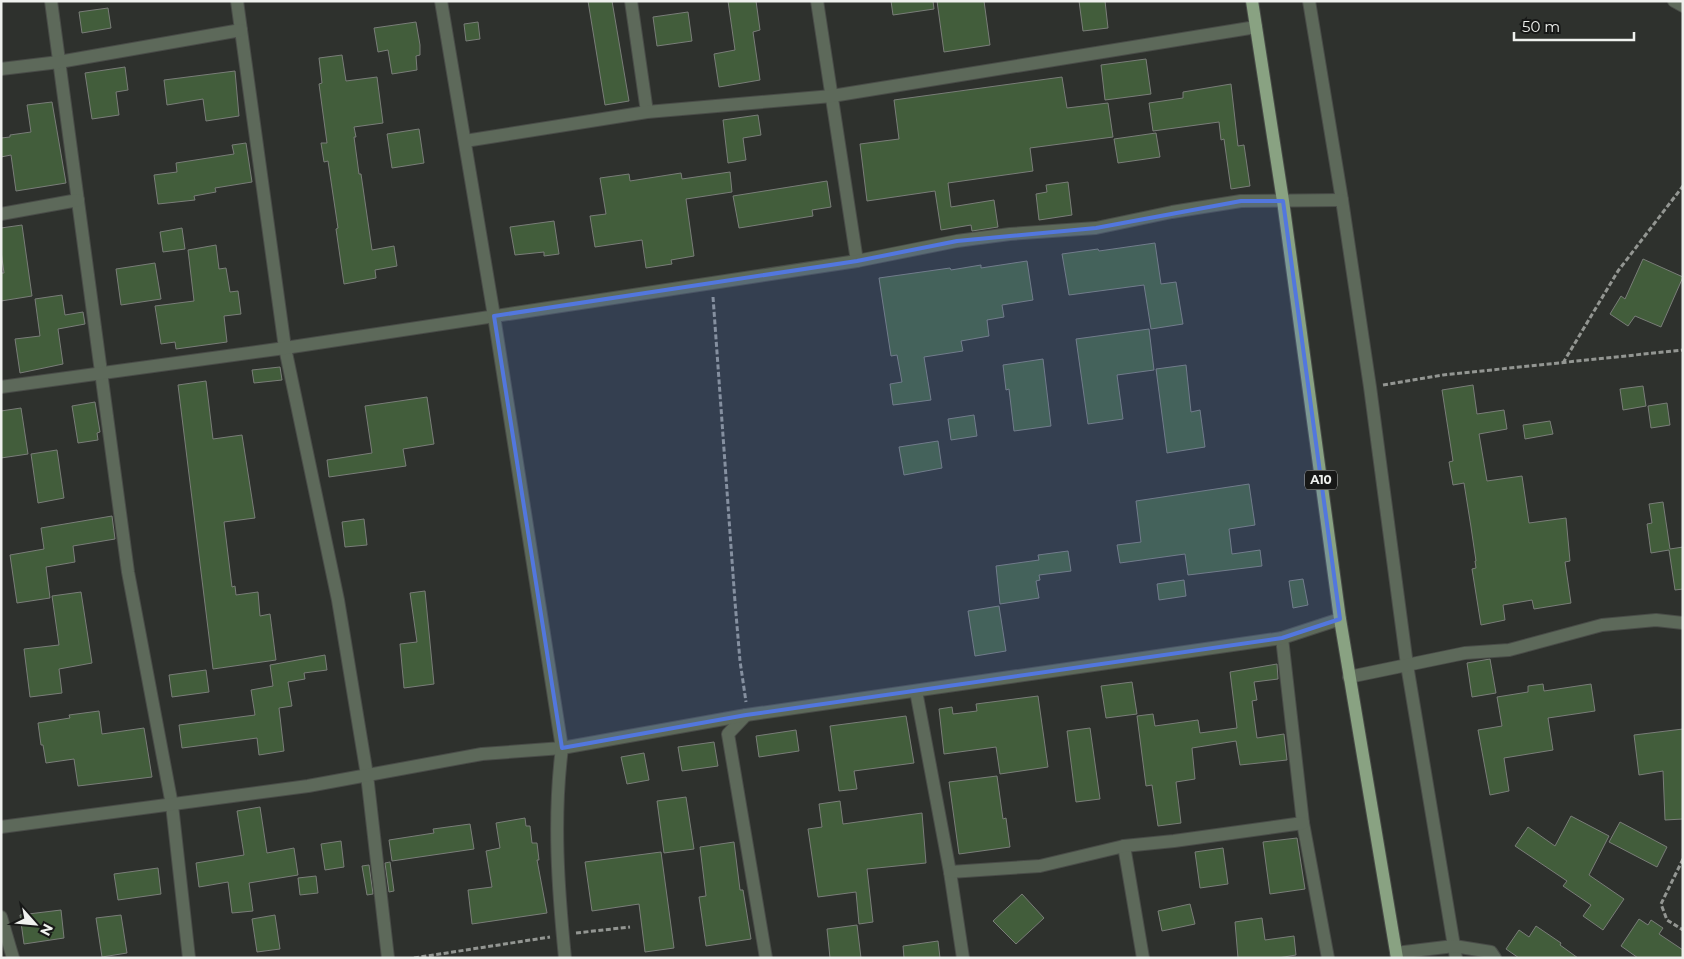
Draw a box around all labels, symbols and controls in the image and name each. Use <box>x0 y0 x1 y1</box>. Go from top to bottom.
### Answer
scale bar <box>1514 10 1634 42</box>
text: 50 m <box>1522 17 1560 36</box>
road number: A10 <box>1305 470 1337 490</box>
north arrow <box>10 899 60 949</box>
text: N <box>36 921 57 939</box>

